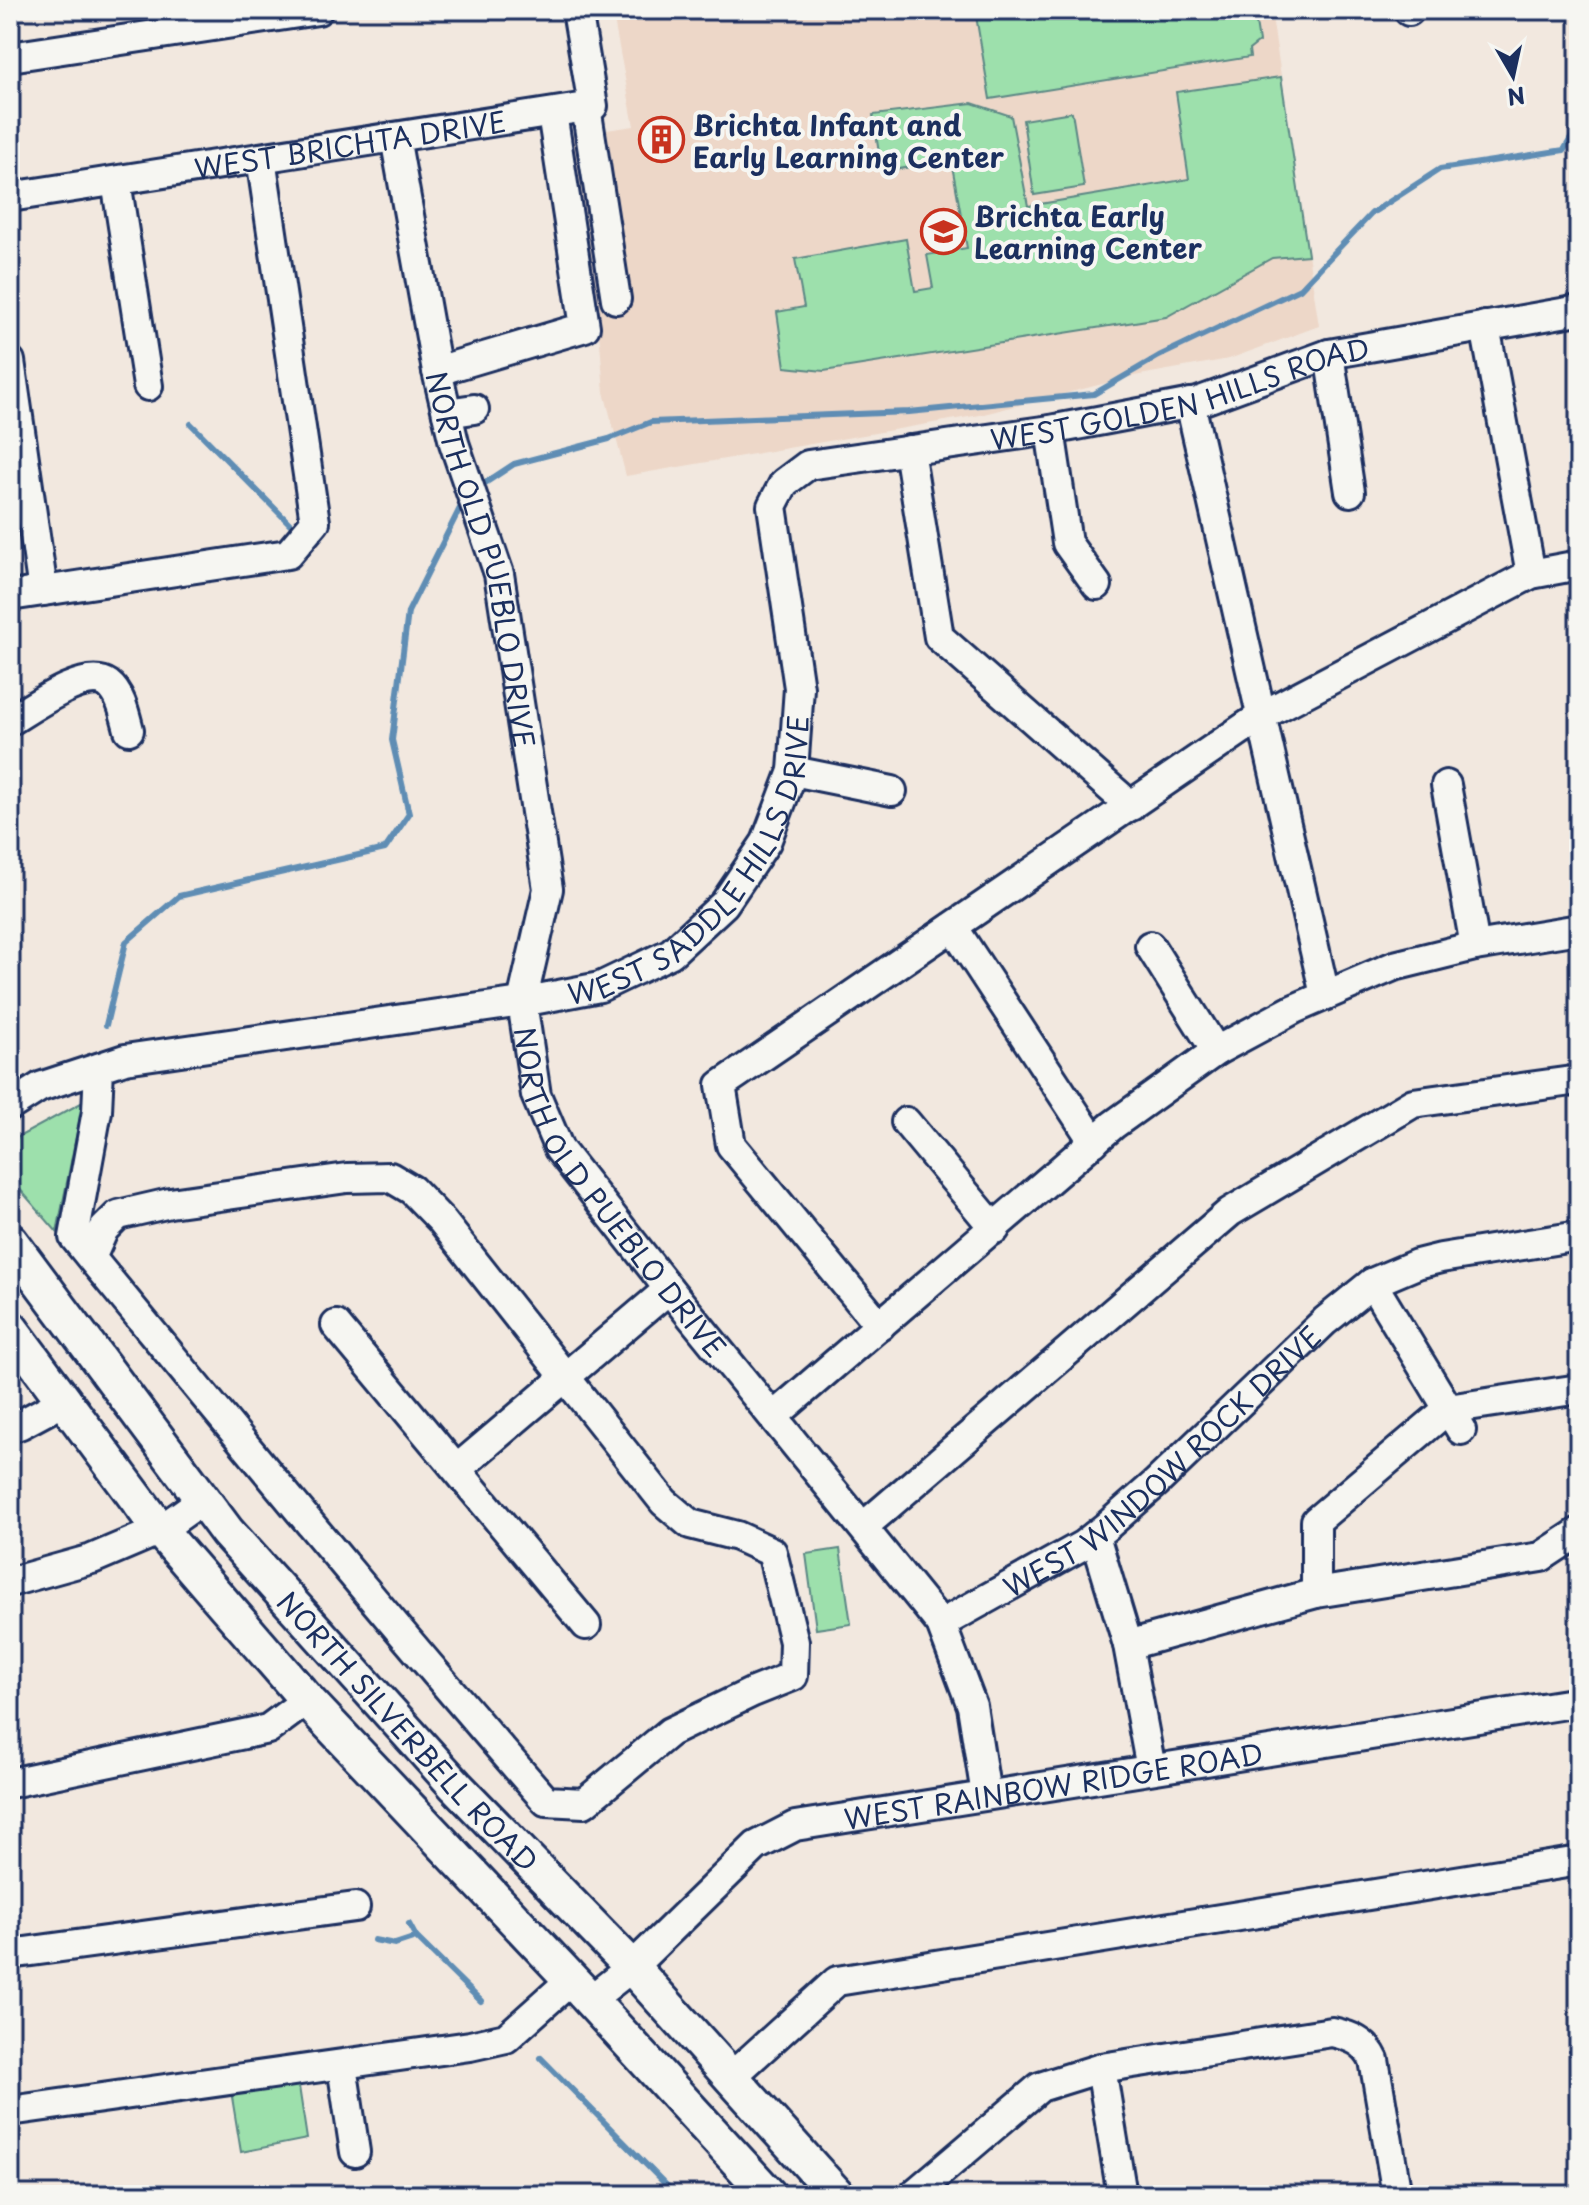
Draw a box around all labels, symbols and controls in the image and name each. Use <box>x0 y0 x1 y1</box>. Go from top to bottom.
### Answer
north arrow <box>1473 36 1553 116</box>
text: N <box>1505 80 1528 115</box>
street label: WEST BRICHTA DRIVE <box>191 98 509 189</box>
place label: Brichta Infant and Early Learning Center <box>693 103 1005 178</box>
building icon: Brichta Infant and Early Learning Center <box>638 116 686 164</box>
place label: Brichta Early Learning Center <box>974 194 1203 269</box>
school or university icon: Brichta Early Learning Center <box>919 207 967 255</box>
street label: WEST GOLDEN HILLS ROAD <box>987 326 1373 460</box>
street label: NORTH OLD PUEBLO DRIVE <box>416 367 547 751</box>
street label: WEST SADDLE HILLS DRIVE <box>564 713 818 1014</box>
street label: NORTH OLD PUEBLO DRIVE <box>505 1024 737 1366</box>
street label: WEST WINDOW ROCK DRIVE <box>995 1315 1330 1607</box>
street label: NORTH SILVERBELL ROAD <box>268 1581 549 1881</box>
street label: WEST RAINBOW RIDGE ROAD <box>841 1731 1266 1839</box>

